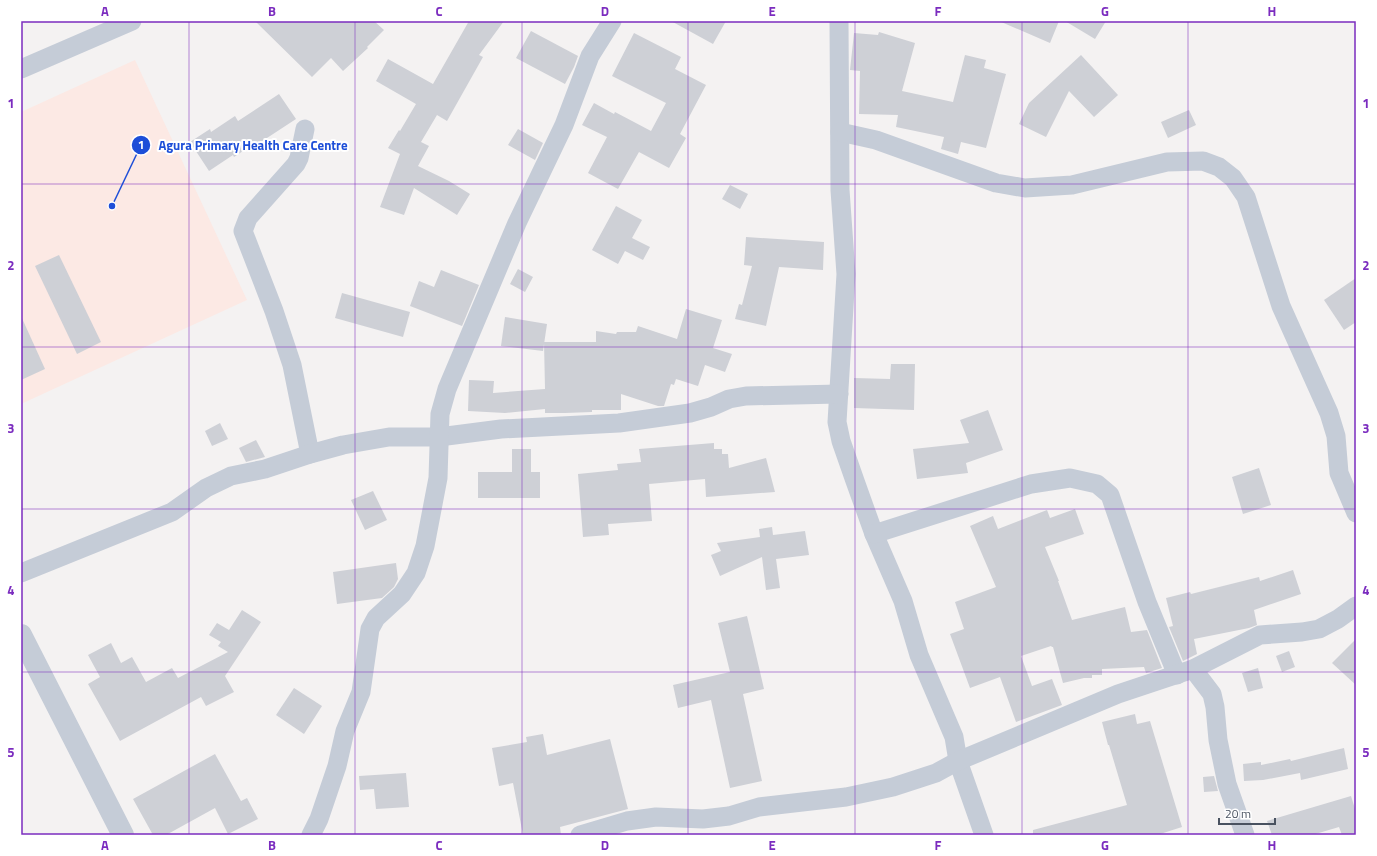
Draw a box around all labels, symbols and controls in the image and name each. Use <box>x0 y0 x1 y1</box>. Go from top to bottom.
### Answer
text: A <box>101 1 109 21</box>
text: B <box>268 1 276 21</box>
text: C <box>435 1 443 21</box>
text: D <box>601 1 609 21</box>
text: E <box>768 1 776 21</box>
text: F <box>935 1 942 21</box>
text: G <box>1101 1 1109 21</box>
text: H <box>1268 1 1276 21</box>
text: 1 <box>7 93 15 113</box>
text: 1 <box>1362 93 1370 113</box>
callout: Agura Primary Health Care Centre <box>131 133 356 158</box>
text: 1 <box>138 135 144 154</box>
text: Agura Primary Health Care Centre <box>158 135 348 155</box>
text: 2 <box>7 255 15 275</box>
text: 2 <box>1362 255 1370 275</box>
text: 3 <box>7 418 15 438</box>
text: 3 <box>1362 418 1370 438</box>
text: 4 <box>7 580 15 600</box>
text: 4 <box>1362 580 1370 600</box>
text: 5 <box>7 742 15 762</box>
text: 5 <box>1362 742 1370 762</box>
scale bar <box>1219 800 1275 826</box>
text: 20 m <box>1225 804 1251 823</box>
text: A <box>101 835 109 855</box>
text: B <box>268 835 276 855</box>
text: C <box>435 835 443 855</box>
text: D <box>601 835 609 855</box>
text: E <box>768 835 776 855</box>
text: F <box>935 835 942 855</box>
text: G <box>1101 835 1109 855</box>
text: H <box>1268 835 1276 855</box>

